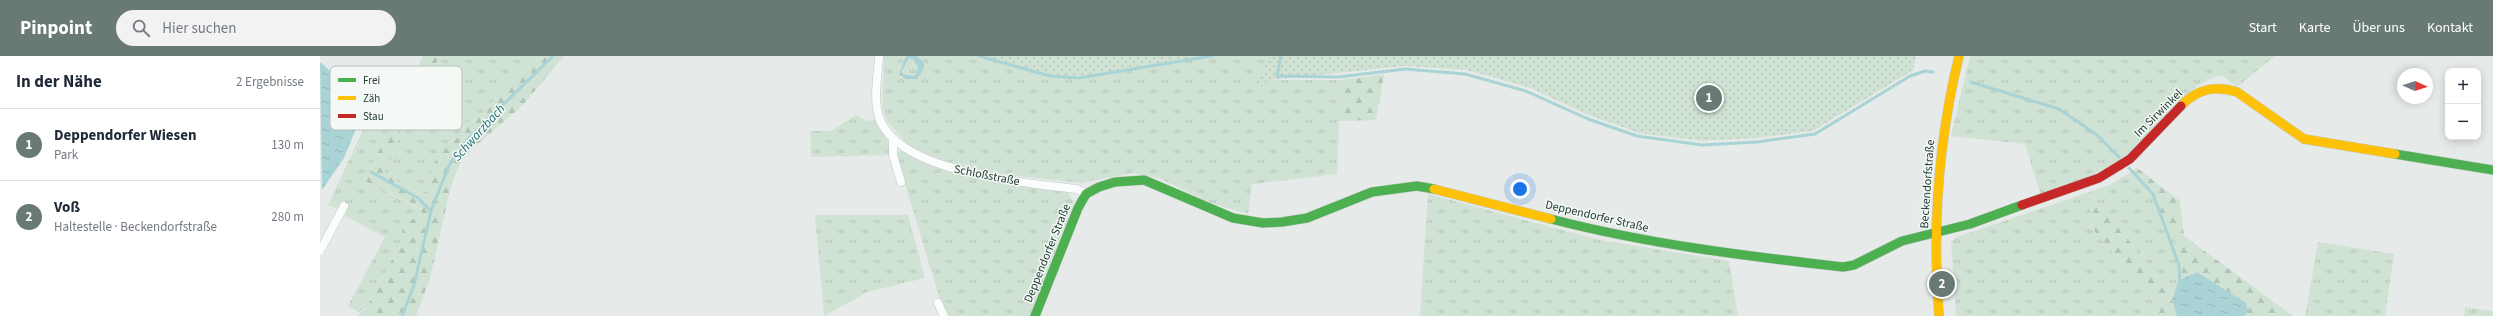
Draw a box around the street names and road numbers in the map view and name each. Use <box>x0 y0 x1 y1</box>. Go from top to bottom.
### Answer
street label: Im Sirwinkel <box>2130 85 2186 141</box>
street label: Beckendorfstraße <box>1916 139 1939 229</box>
street label: Schloßstraße <box>953 161 1021 190</box>
street label: Deppendorfer Straße <box>1544 196 1650 237</box>
street label: Deppendorfer Straße <box>1020 201 1075 305</box>

